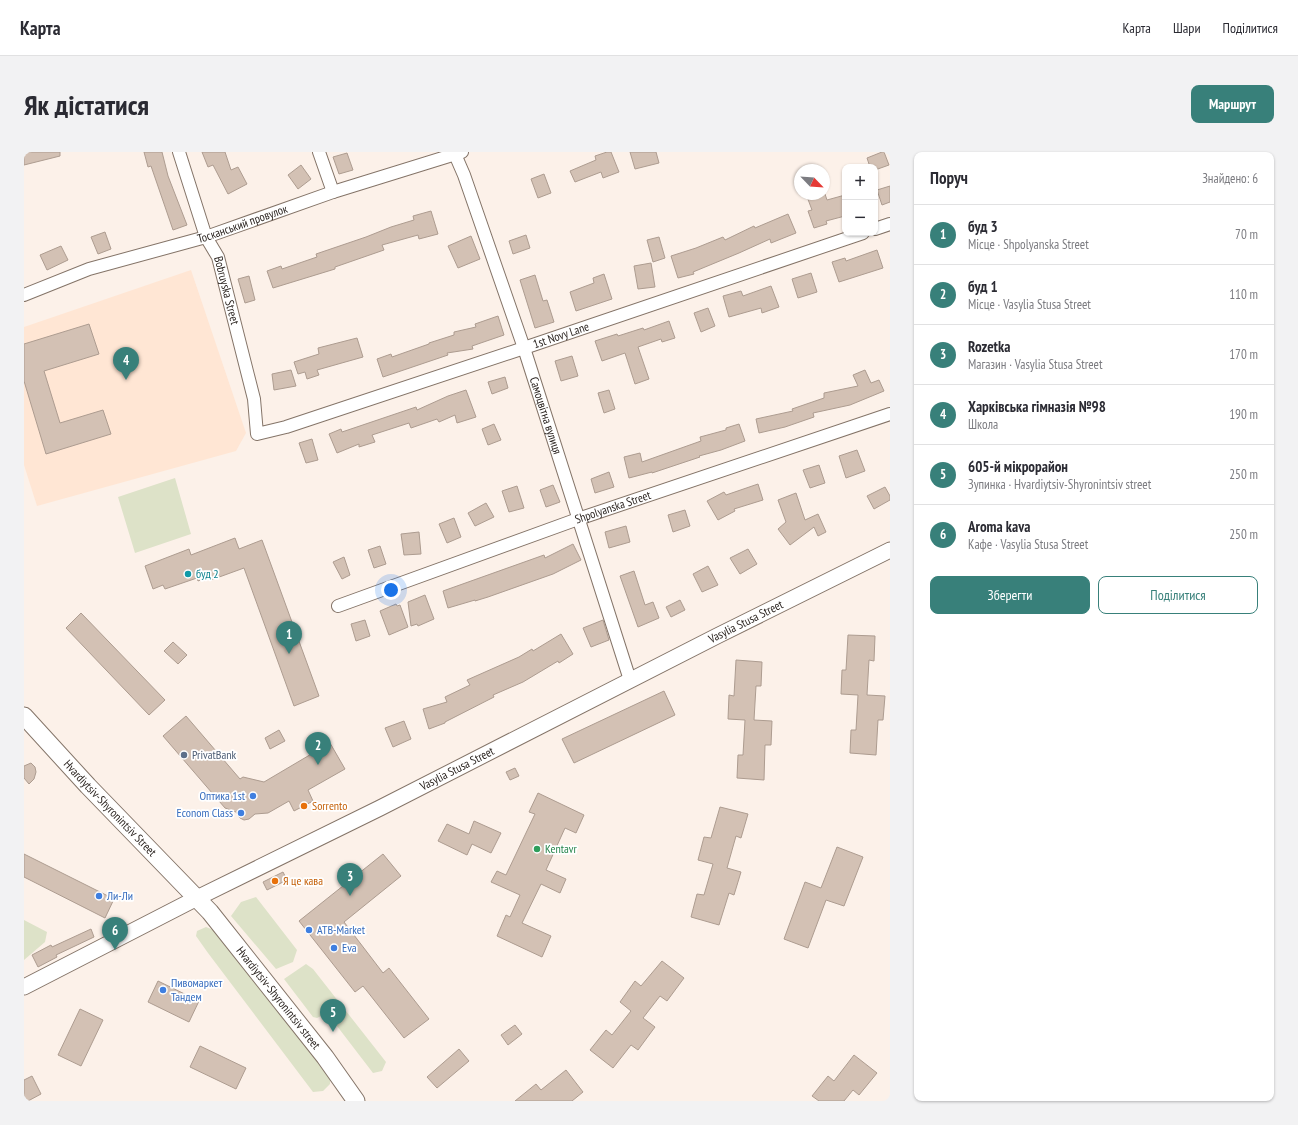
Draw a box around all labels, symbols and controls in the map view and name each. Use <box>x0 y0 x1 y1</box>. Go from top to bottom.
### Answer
text: Карта <box>20 16 61 40</box>
text: Карта <box>1122 19 1151 37</box>
text: Шари <box>1173 19 1201 37</box>
text: Поділитися <box>1223 19 1278 37</box>
button: Маршрут <box>1191 85 1274 123</box>
text: Як дістатися <box>24 86 149 123</box>
north arrow <box>794 164 830 200</box>
map controls <box>842 164 878 236</box>
button: + <box>842 164 878 200</box>
text: Поруч <box>930 167 968 189</box>
text: Знайдено: 6 <box>1202 170 1258 187</box>
button: − <box>842 200 878 236</box>
street label: Тосканський провулок <box>196 201 290 246</box>
text: буд 3 <box>968 217 998 236</box>
text: 1 <box>940 226 946 243</box>
text: 70 m <box>1235 226 1258 243</box>
text: Місце · Shpolyanska Street <box>968 236 1089 253</box>
street label: Bobruyska Street <box>211 255 243 327</box>
text: буд 1 <box>968 277 998 296</box>
text: 2 <box>940 286 946 303</box>
text: 110 m <box>1229 286 1258 303</box>
text: Місце · Vasylia Stusa Street <box>968 296 1091 313</box>
street label: 1st Novy Lane <box>531 318 591 351</box>
text: Rozetka <box>968 337 1010 356</box>
text: 3 <box>940 346 946 363</box>
text: 170 m <box>1229 346 1258 363</box>
pin: 4 <box>113 347 139 380</box>
text: Магазин · Vasylia Stusa Street <box>968 356 1103 373</box>
street label: Самоцвітна вулиця <box>527 375 565 456</box>
text: Харківська гімназія №98 <box>968 397 1106 416</box>
text: 4 <box>940 406 946 423</box>
text: 190 m <box>1229 406 1258 423</box>
text: Школа <box>968 416 998 433</box>
text: 605-й мікрорайон <box>968 457 1068 476</box>
text: 5 <box>940 466 946 483</box>
text: 250 m <box>1229 466 1258 483</box>
text: Зупинка · Hvardiytsiv-Shyronintsiv street <box>968 476 1151 493</box>
street label: Shpolyanska Street <box>573 487 653 527</box>
text: Aroma kava <box>968 517 1030 536</box>
text: 6 <box>940 526 946 543</box>
text: 250 m <box>1229 526 1258 543</box>
text: Кафе · Vasylia Stusa Street <box>968 536 1088 553</box>
place label: буд 2 <box>196 566 219 581</box>
marker: буд 2 <box>183 569 193 579</box>
button: Зберегти <box>930 576 1090 614</box>
button: Поділитися <box>1098 576 1258 614</box>
your location <box>381 580 401 600</box>
street label: Vasylia Stusa Street <box>705 596 786 647</box>
pin: 1 <box>276 621 302 654</box>
pin: 2 <box>305 732 331 765</box>
street label: Vasylia Stusa Street <box>416 743 497 794</box>
place label: PrivatBank <box>192 747 236 762</box>
marker: PrivatBank <box>179 750 189 760</box>
street label: Hvardiytsiv-Shyronintsiv Street <box>61 756 160 860</box>
place label: Оптика 1st <box>199 788 246 803</box>
marker: Оптика 1st <box>248 791 258 801</box>
place label: Sorrento <box>312 798 348 813</box>
marker: Sorrento <box>299 801 309 811</box>
place label: Econom Class <box>177 805 233 820</box>
marker: Econom Class <box>236 808 246 818</box>
place label: Kentavr <box>545 841 577 856</box>
marker: Kentavr <box>532 844 542 854</box>
pin: 3 <box>337 863 363 896</box>
place label: Я це кава <box>283 873 323 888</box>
marker: Я це кава <box>270 876 280 886</box>
place label: Ли-Ли <box>106 888 133 903</box>
marker: Ли-Ли <box>94 891 104 901</box>
pin: 6 <box>102 917 128 950</box>
place label: ATB-Market <box>317 922 366 937</box>
marker: ATB-Market <box>304 925 314 935</box>
place label: Eva <box>342 940 357 955</box>
street label: Hvardiytsiv-Shyronintsiv street <box>233 943 324 1053</box>
marker: Eva <box>329 943 339 953</box>
place label: Пивомаркет Тандем <box>171 975 222 1004</box>
marker: Пивомаркет Тандем <box>158 985 168 995</box>
pin: 5 <box>320 999 346 1032</box>

